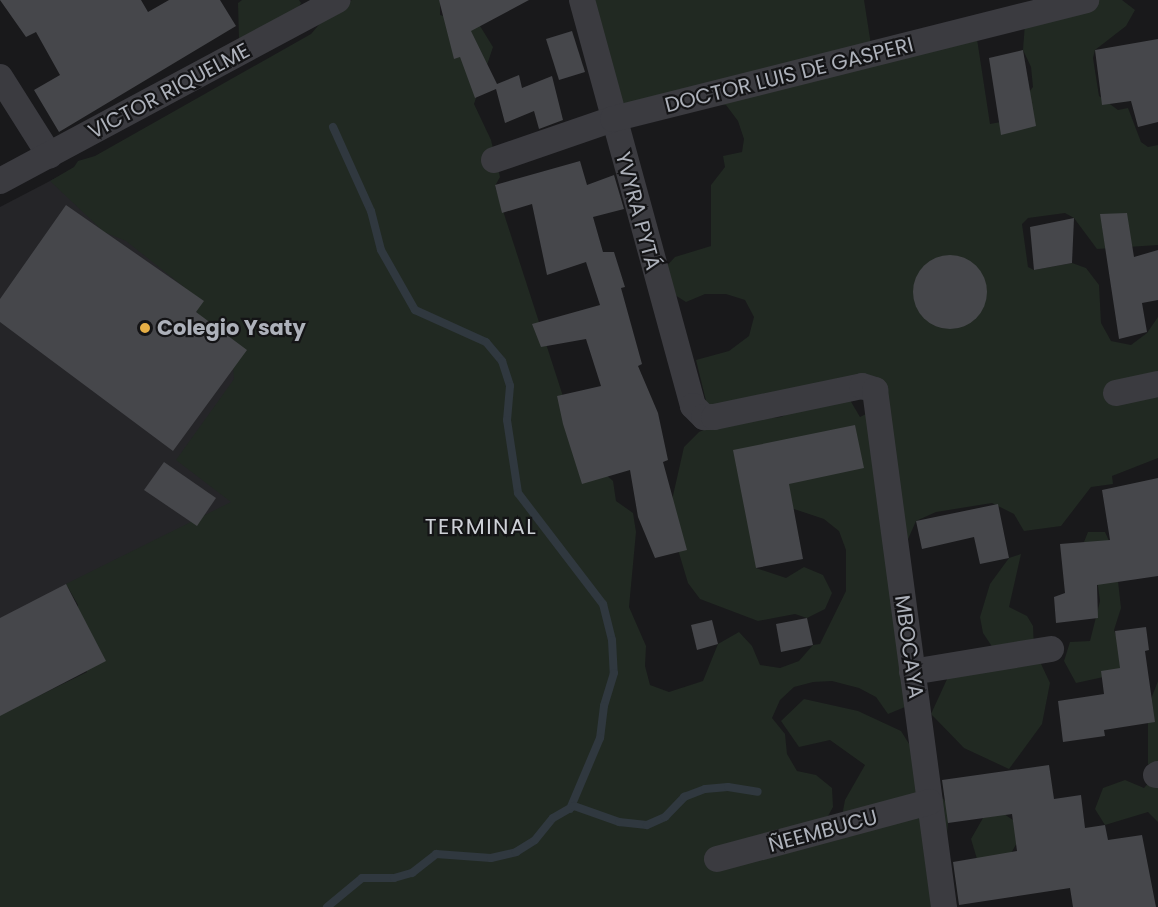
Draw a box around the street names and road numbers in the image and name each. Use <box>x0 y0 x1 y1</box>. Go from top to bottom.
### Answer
street label: DOCTOR LUIS DE GASPERI <box>662 32 916 118</box>
street label: VICTOR RIQUELME <box>84 38 254 144</box>
street label: YVYRA PYTÁ <box>610 149 666 273</box>
street label: MBOCAYA <box>889 594 929 700</box>
street label: ÑEEMBUCU <box>766 804 880 858</box>

